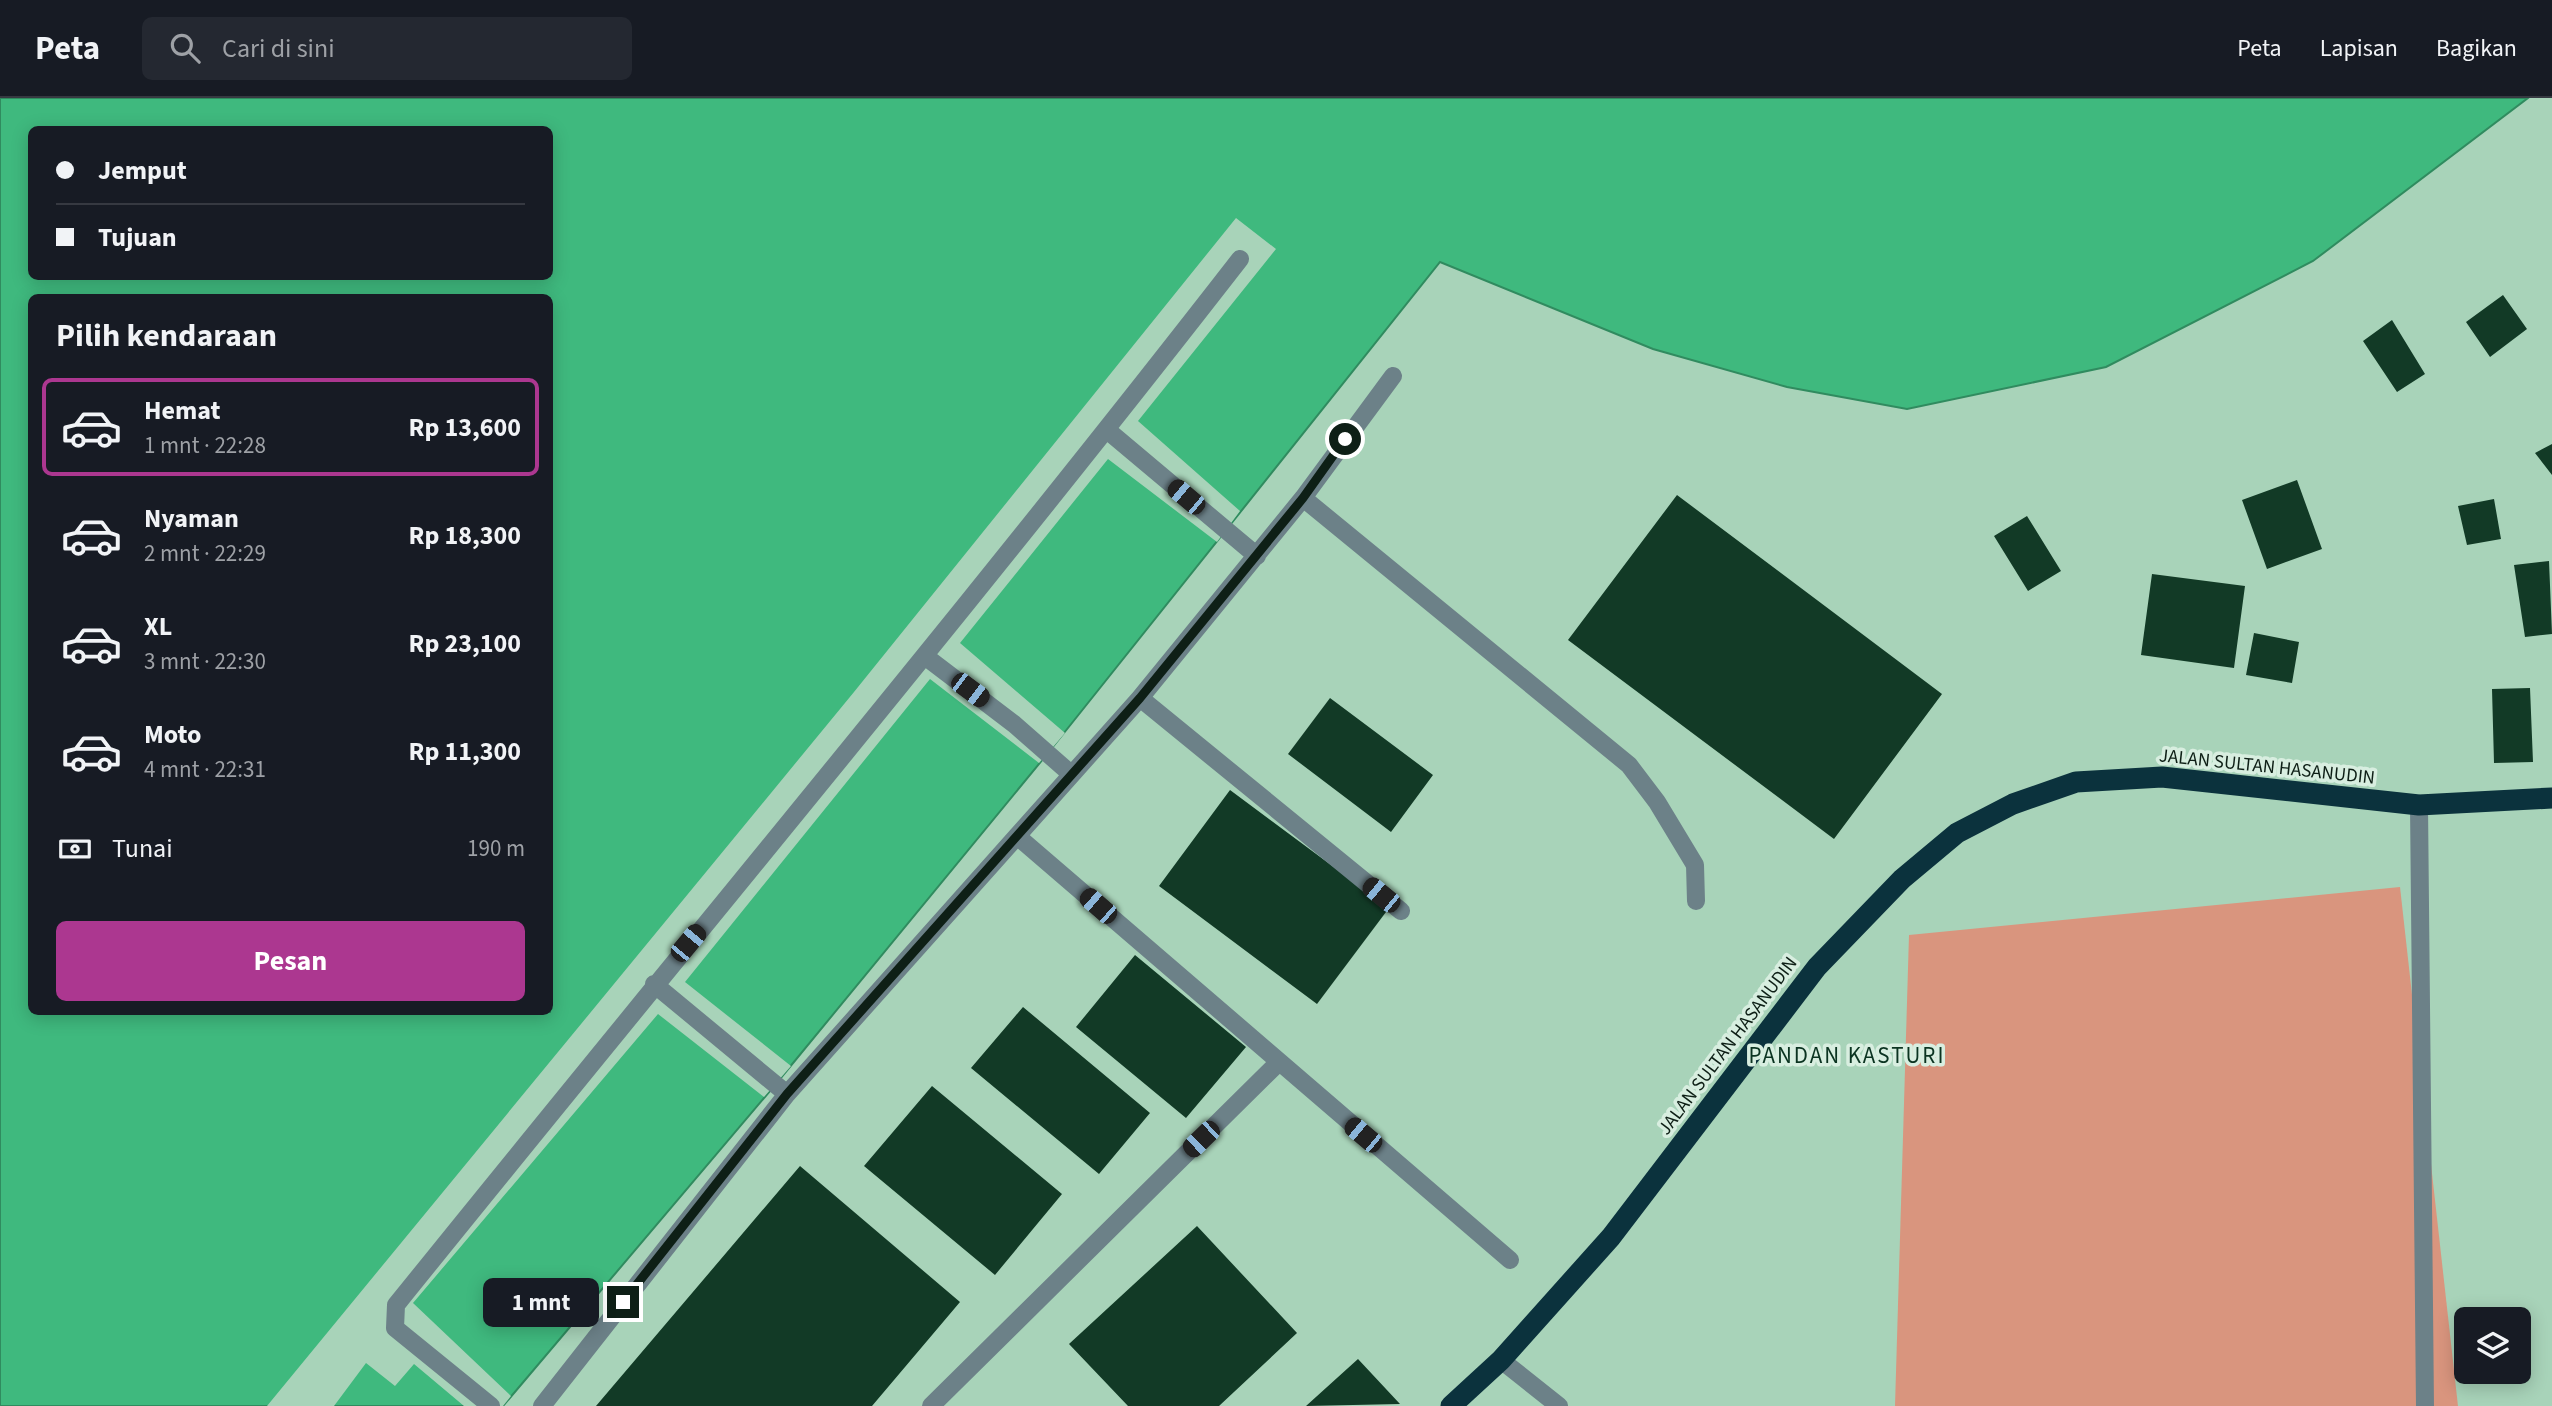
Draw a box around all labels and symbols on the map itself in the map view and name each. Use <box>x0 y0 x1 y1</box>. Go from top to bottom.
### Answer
route start <box>1329 423 1361 455</box>
car <box>1164 475 1209 519</box>
car <box>947 669 994 711</box>
street label: JALAN SULTAN HASANUDIN <box>2158 742 2376 792</box>
car <box>1359 874 1404 916</box>
car <box>1076 884 1121 928</box>
car <box>667 920 710 966</box>
street label: JALAN SULTAN HASANUDIN <box>1652 951 1804 1141</box>
district label: PANDAN KASTURI <box>1749 1039 1945 1072</box>
car <box>1341 1113 1386 1157</box>
car <box>1179 1117 1224 1161</box>
callout: 1 mnt <box>483 1278 598 1326</box>
route end <box>607 1286 639 1318</box>

